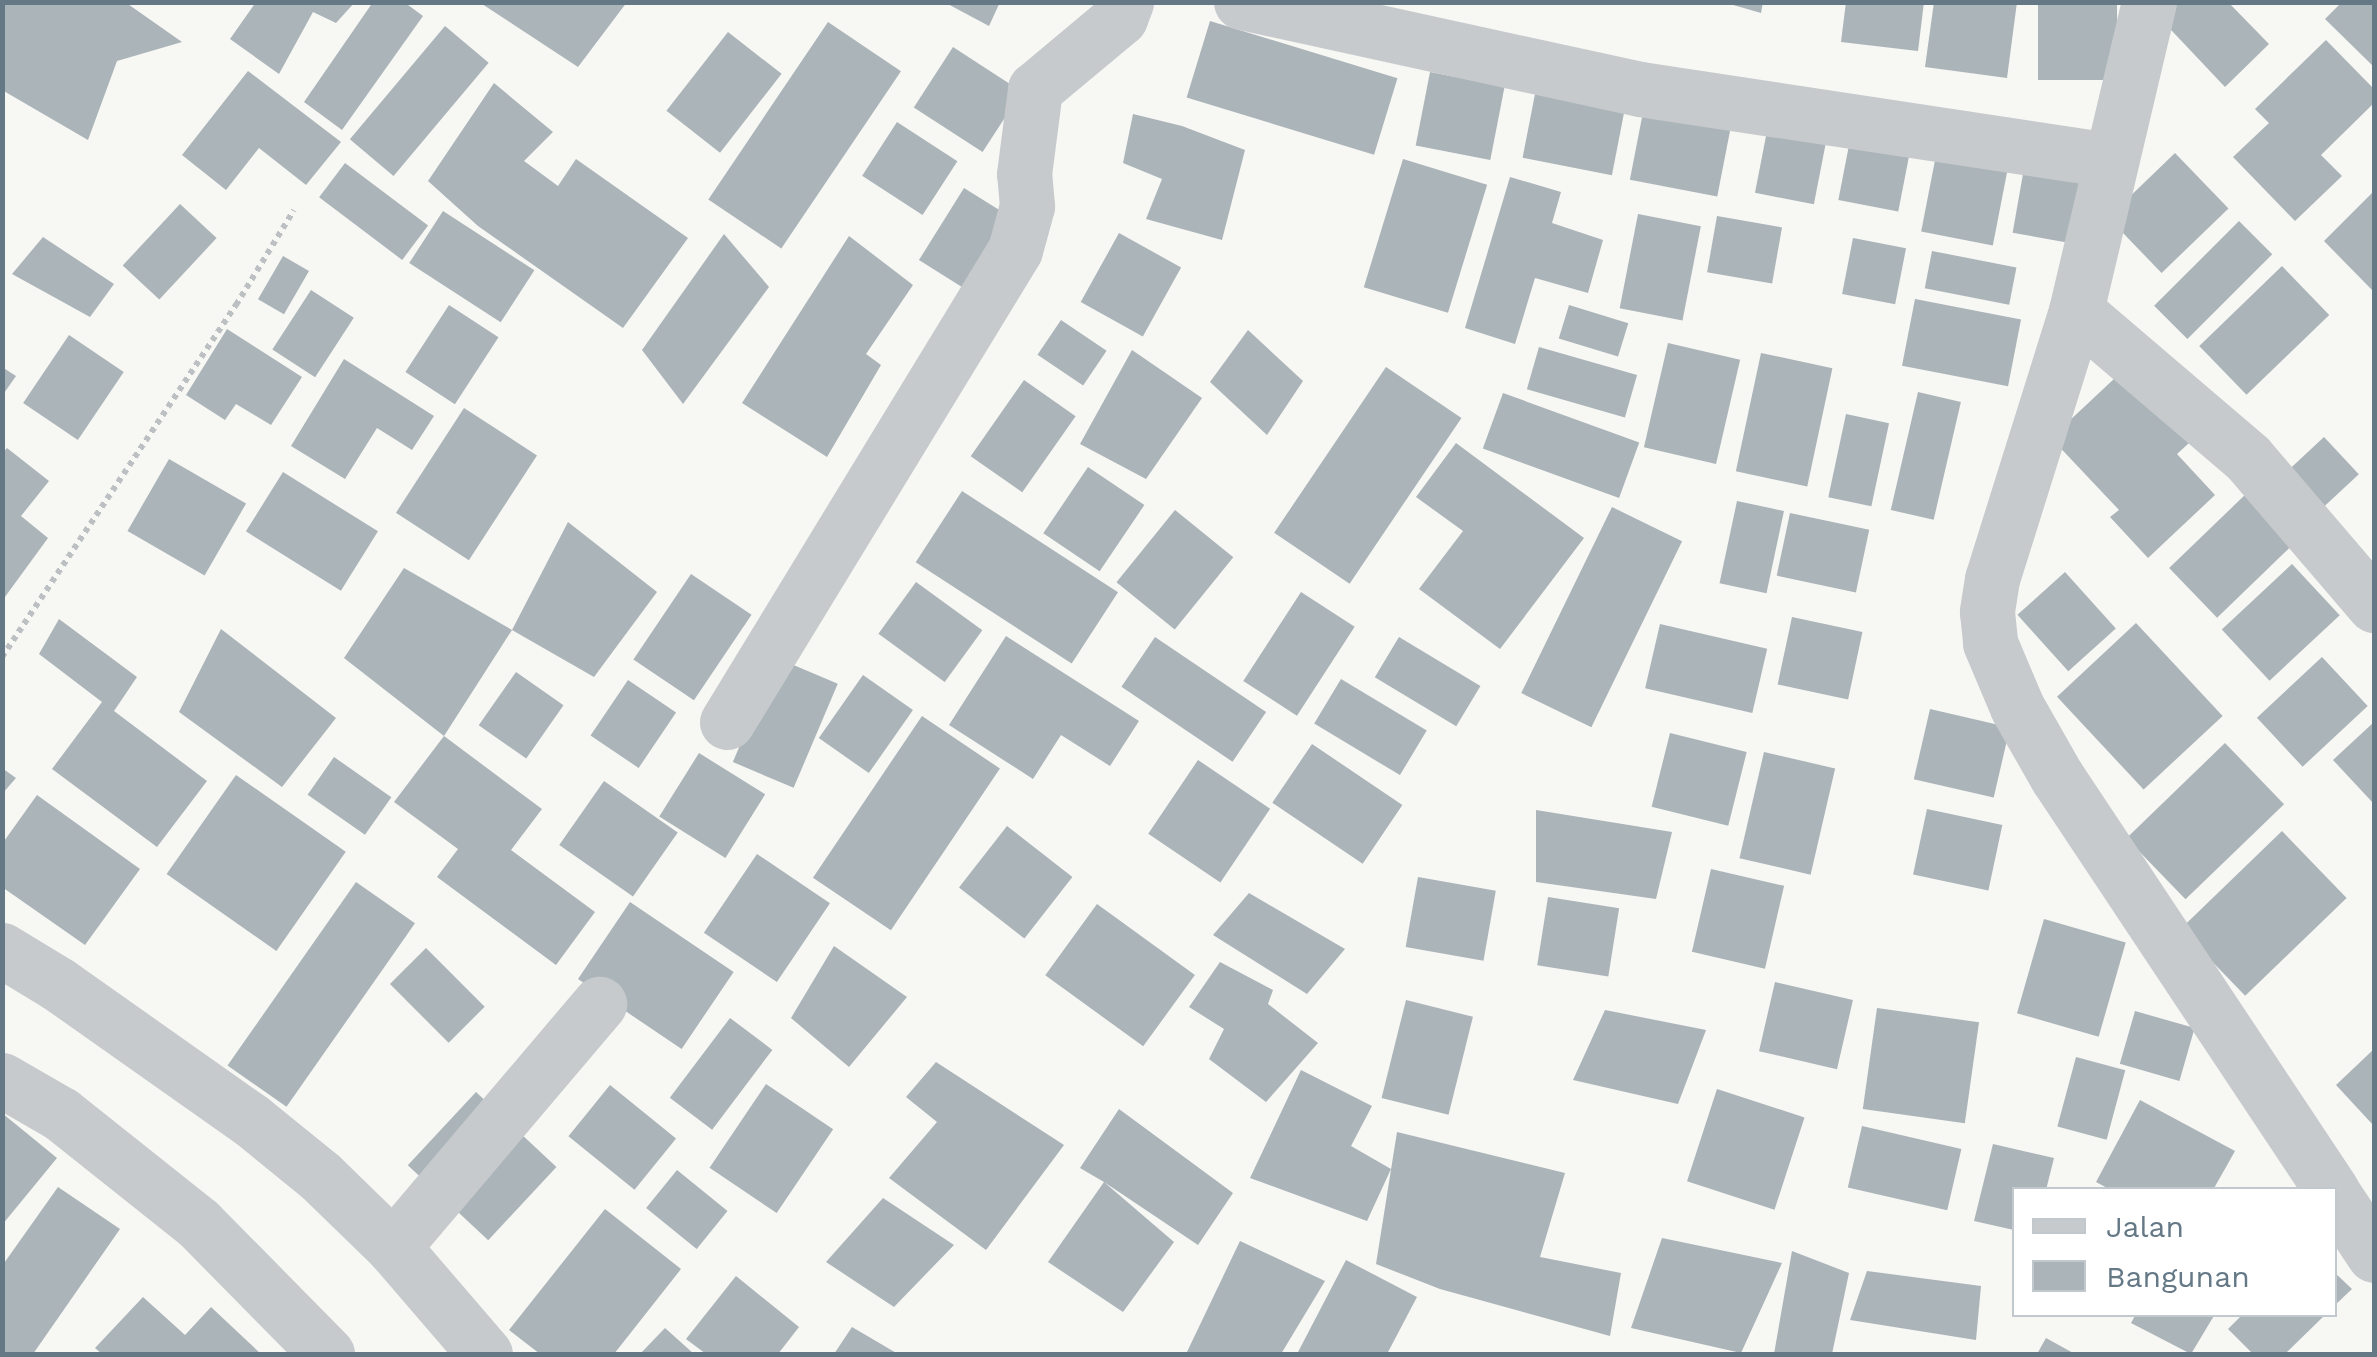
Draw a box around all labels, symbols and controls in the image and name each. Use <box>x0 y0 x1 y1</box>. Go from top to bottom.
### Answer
legend <box>2012 1187 2337 1317</box>
text: Jalan <box>2106 1209 2184 1244</box>
text: Bangunan <box>2106 1259 2250 1294</box>

